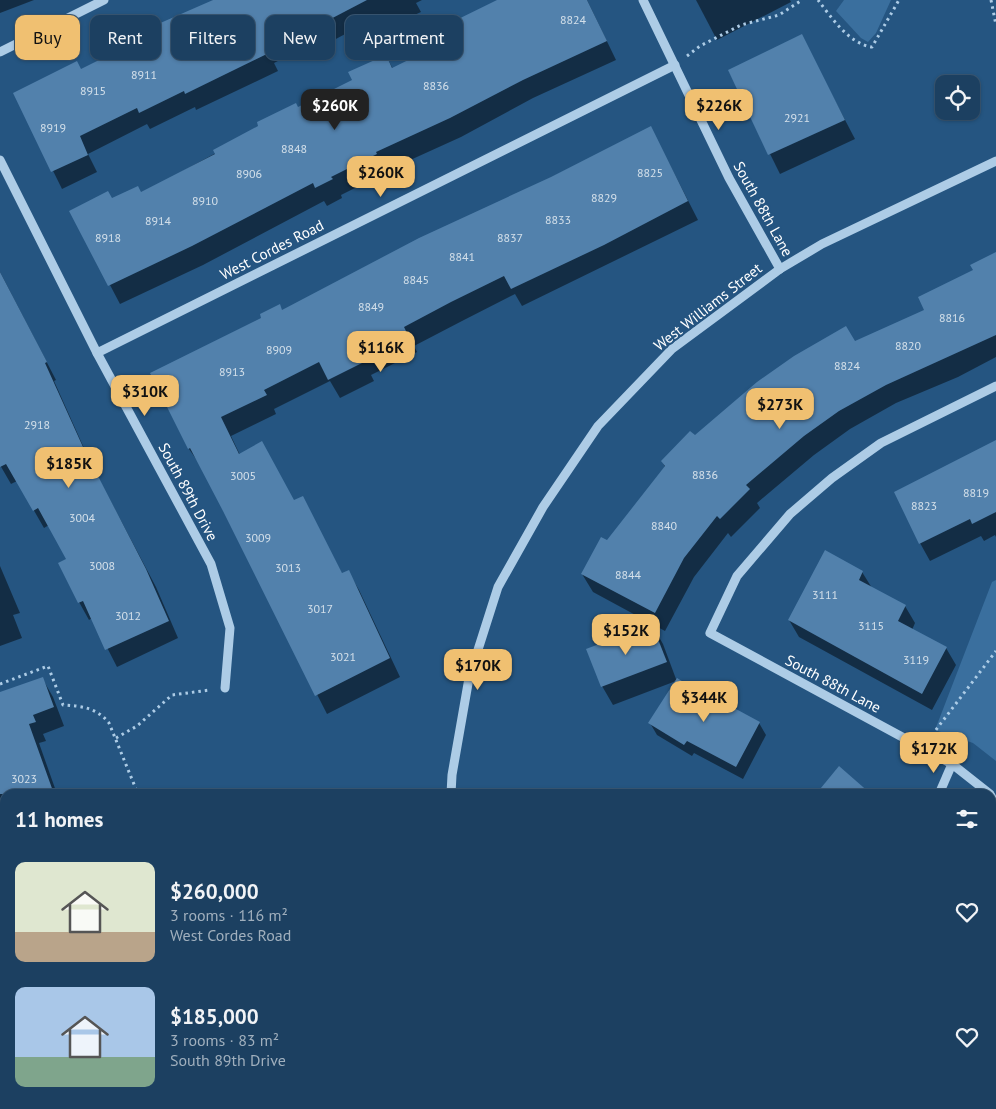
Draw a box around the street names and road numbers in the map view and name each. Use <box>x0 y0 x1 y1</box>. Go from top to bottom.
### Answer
street label: South 88th Lane <box>729 158 797 260</box>
street label: West Cordes Road <box>217 215 327 284</box>
street label: West Williams Street <box>650 258 766 355</box>
street label: South 89th Drive <box>155 439 222 544</box>
street label: South 88th Lane <box>782 650 884 717</box>

